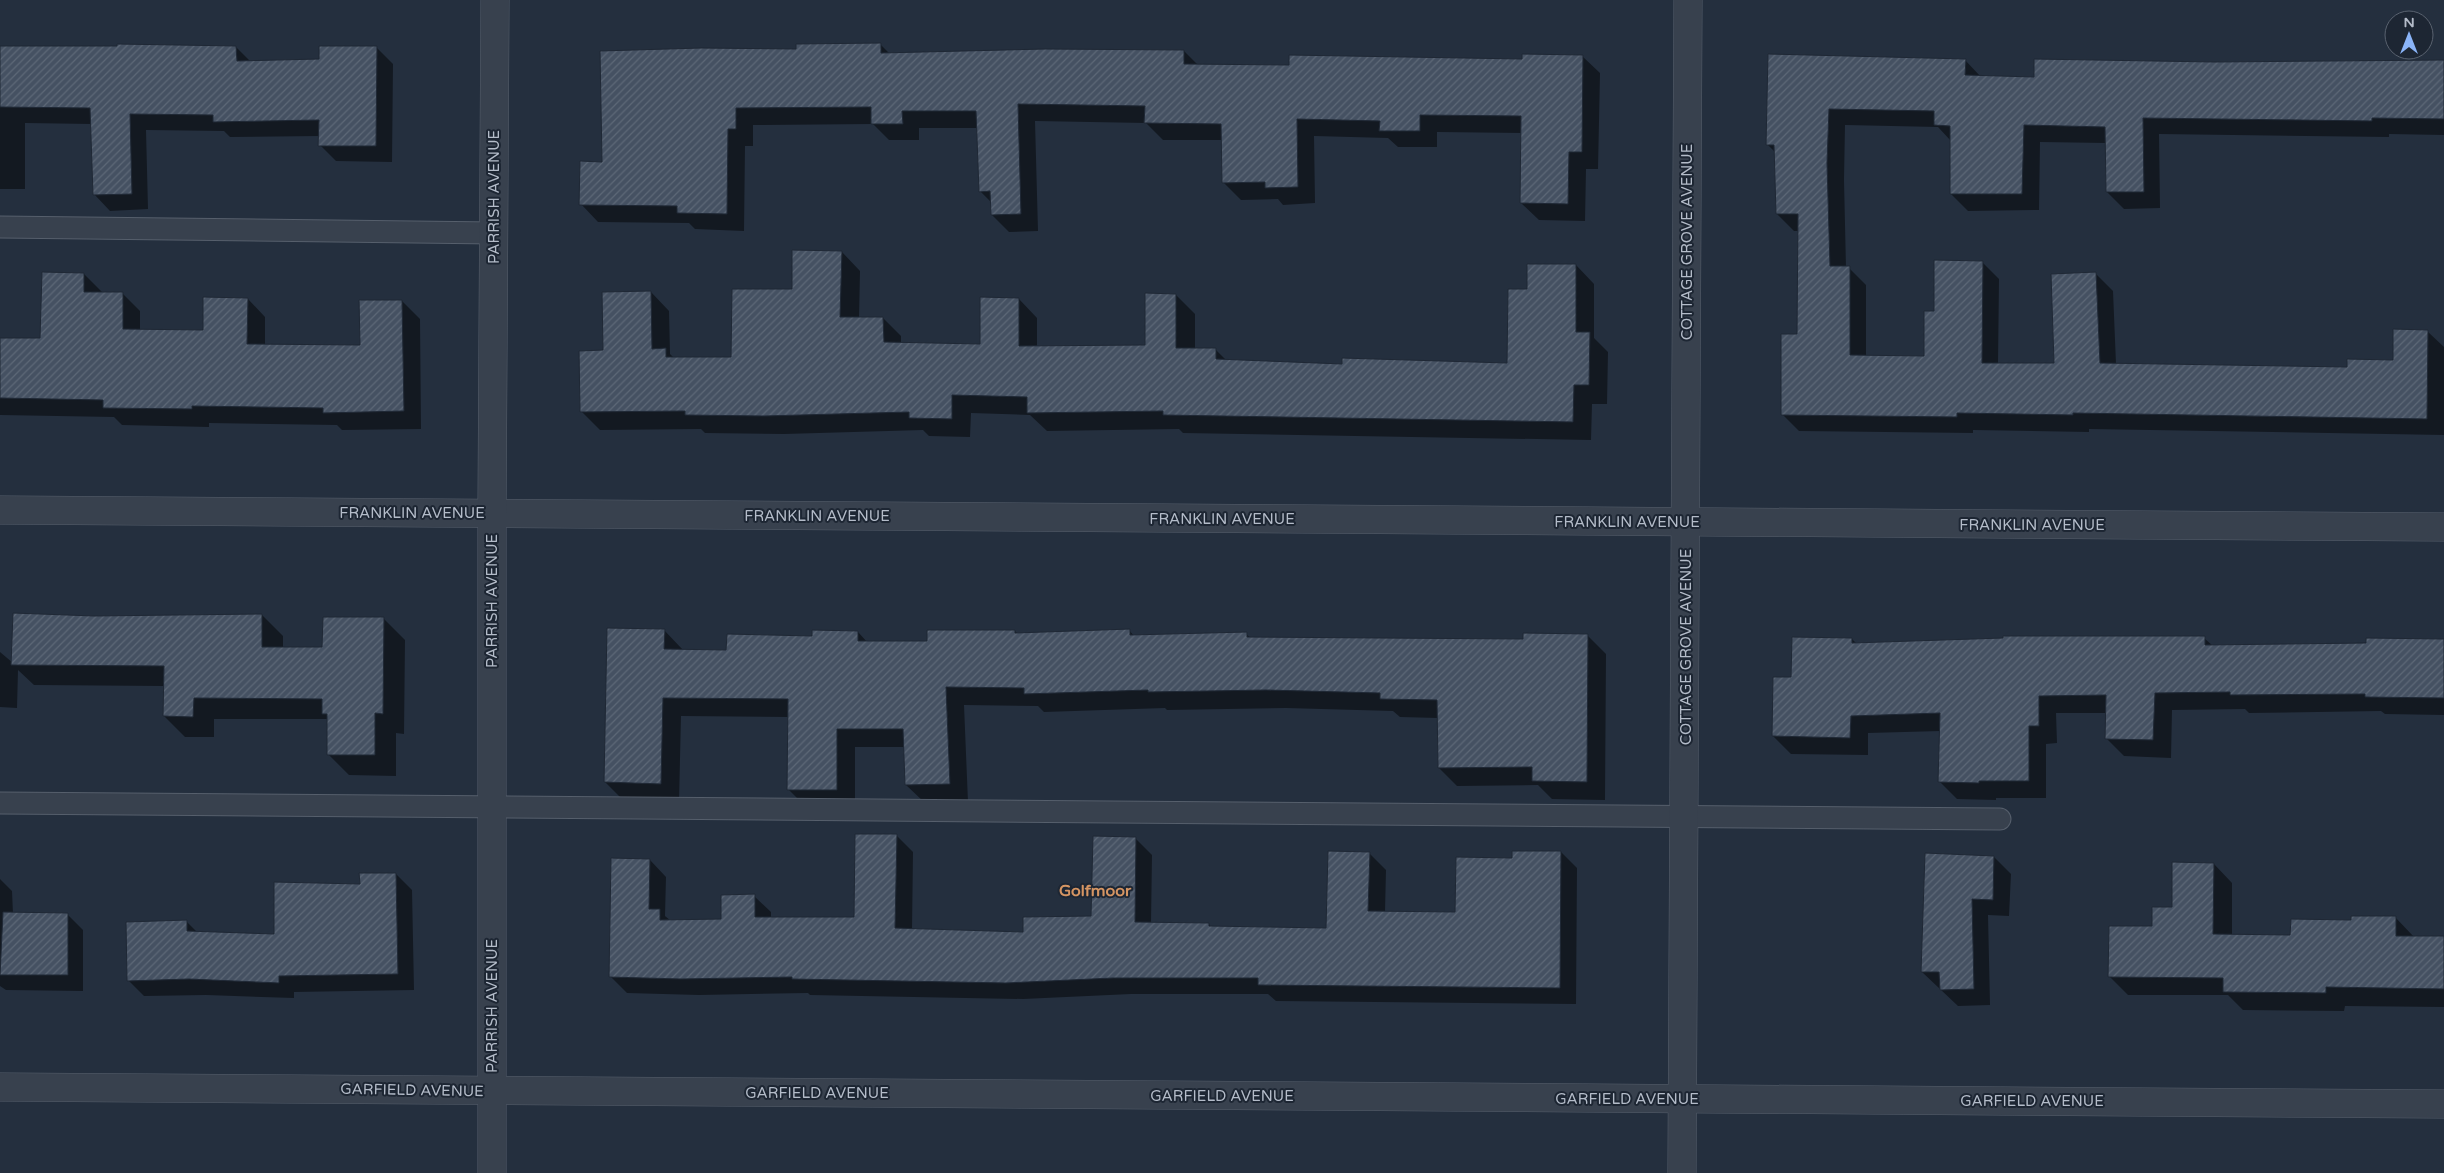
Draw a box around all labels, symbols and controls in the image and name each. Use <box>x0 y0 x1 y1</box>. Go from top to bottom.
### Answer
north arrow <box>2384 10 2434 60</box>
text: N <box>2403 14 2415 31</box>
street label: PARRISH AVENUE <box>485 130 503 264</box>
street label: COTTAGE GROVE AVENUE <box>1678 144 1696 340</box>
street label: FRANKLIN AVENUE <box>339 504 485 522</box>
street label: FRANKLIN AVENUE <box>744 507 890 525</box>
street label: FRANKLIN AVENUE <box>1149 510 1295 528</box>
street label: FRANKLIN AVENUE <box>1554 513 1700 531</box>
street label: FRANKLIN AVENUE <box>1959 516 2105 534</box>
street label: PARRISH AVENUE <box>483 534 501 668</box>
street label: COTTAGE GROVE AVENUE <box>1677 549 1695 745</box>
district label: Golfmoor <box>1059 881 1132 901</box>
street label: PARRISH AVENUE <box>483 939 501 1073</box>
street label: GARFIELD AVENUE <box>340 1080 484 1100</box>
street label: GARFIELD AVENUE <box>745 1084 889 1102</box>
street label: GARFIELD AVENUE <box>1150 1087 1294 1105</box>
street label: GARFIELD AVENUE <box>1555 1090 1699 1108</box>
street label: GARFIELD AVENUE <box>1960 1092 2104 1110</box>

